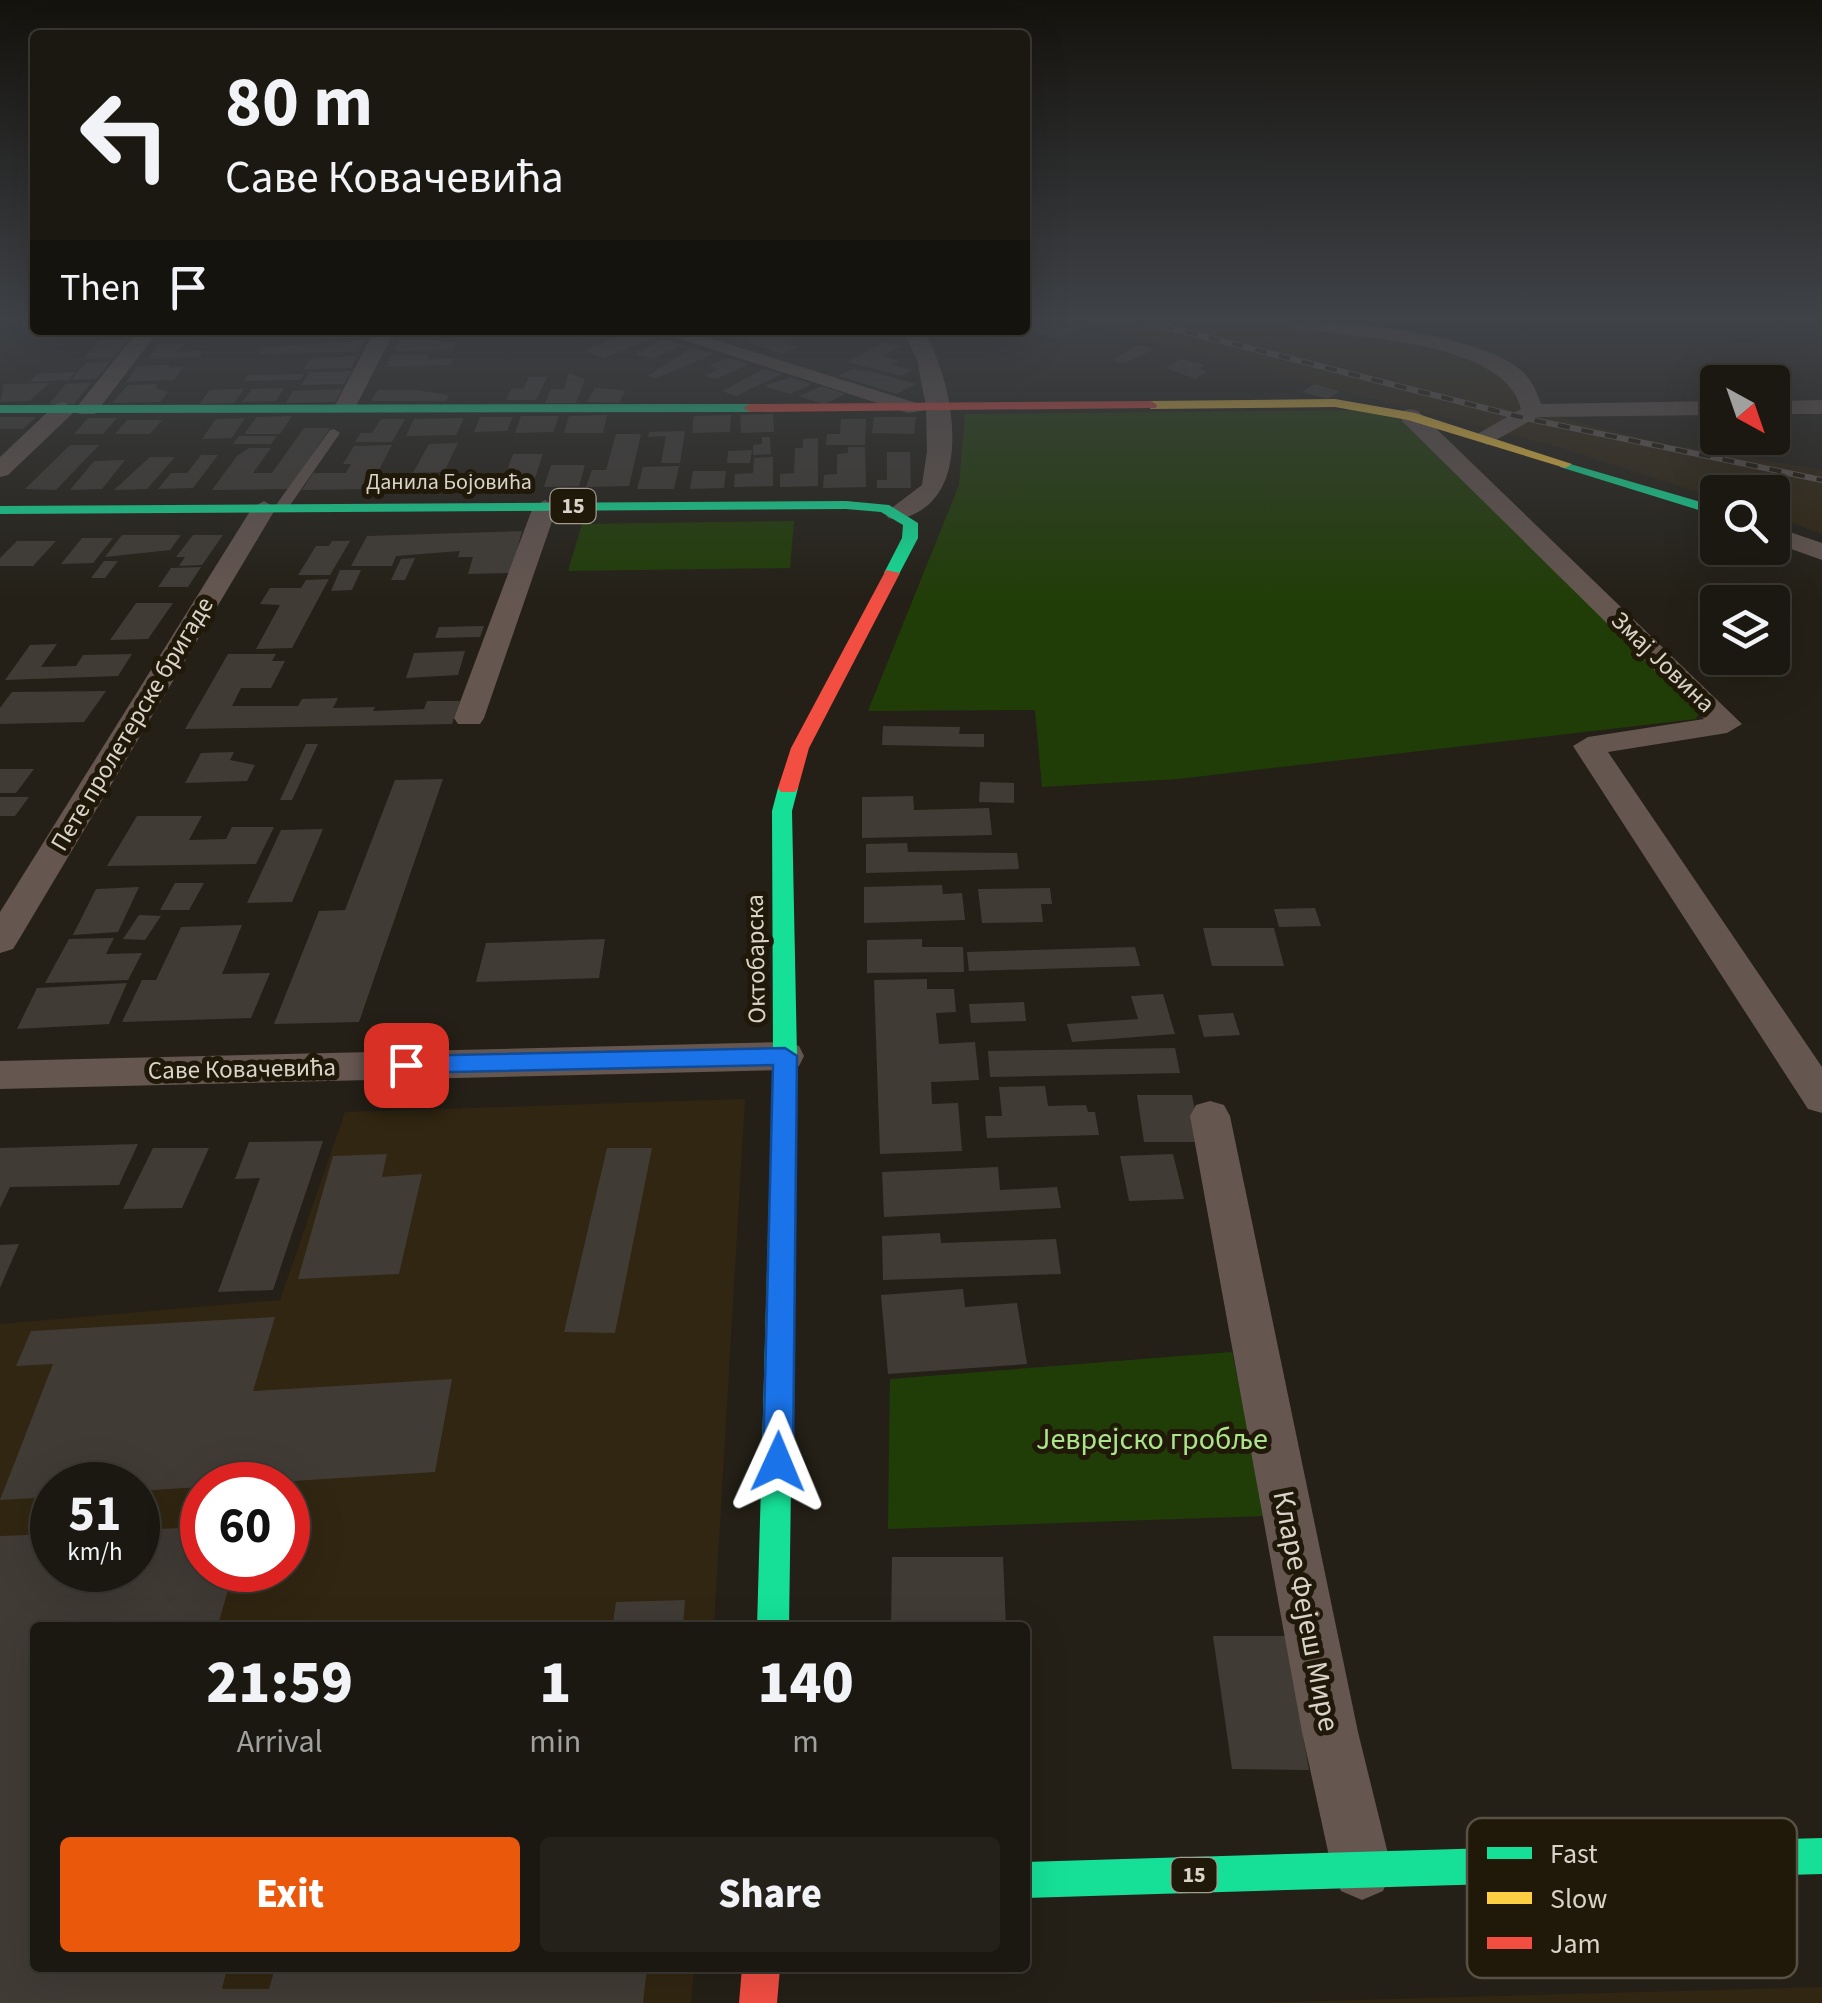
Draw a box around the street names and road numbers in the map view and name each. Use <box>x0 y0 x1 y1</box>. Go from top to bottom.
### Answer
street label: Данила Бојовића <box>366 466 532 498</box>
road number: 15 <box>550 489 596 523</box>
street label: Пете пролетерске бригаде <box>42 590 222 858</box>
street label: Змај Јовина <box>1603 603 1723 721</box>
street label: Октобарска <box>737 894 775 1024</box>
street label: Саве Ковачевића <box>148 1049 336 1089</box>
street label: Кларе Фејеш Мире <box>1262 1487 1350 1735</box>
road number: 15 <box>1172 1858 1216 1892</box>

